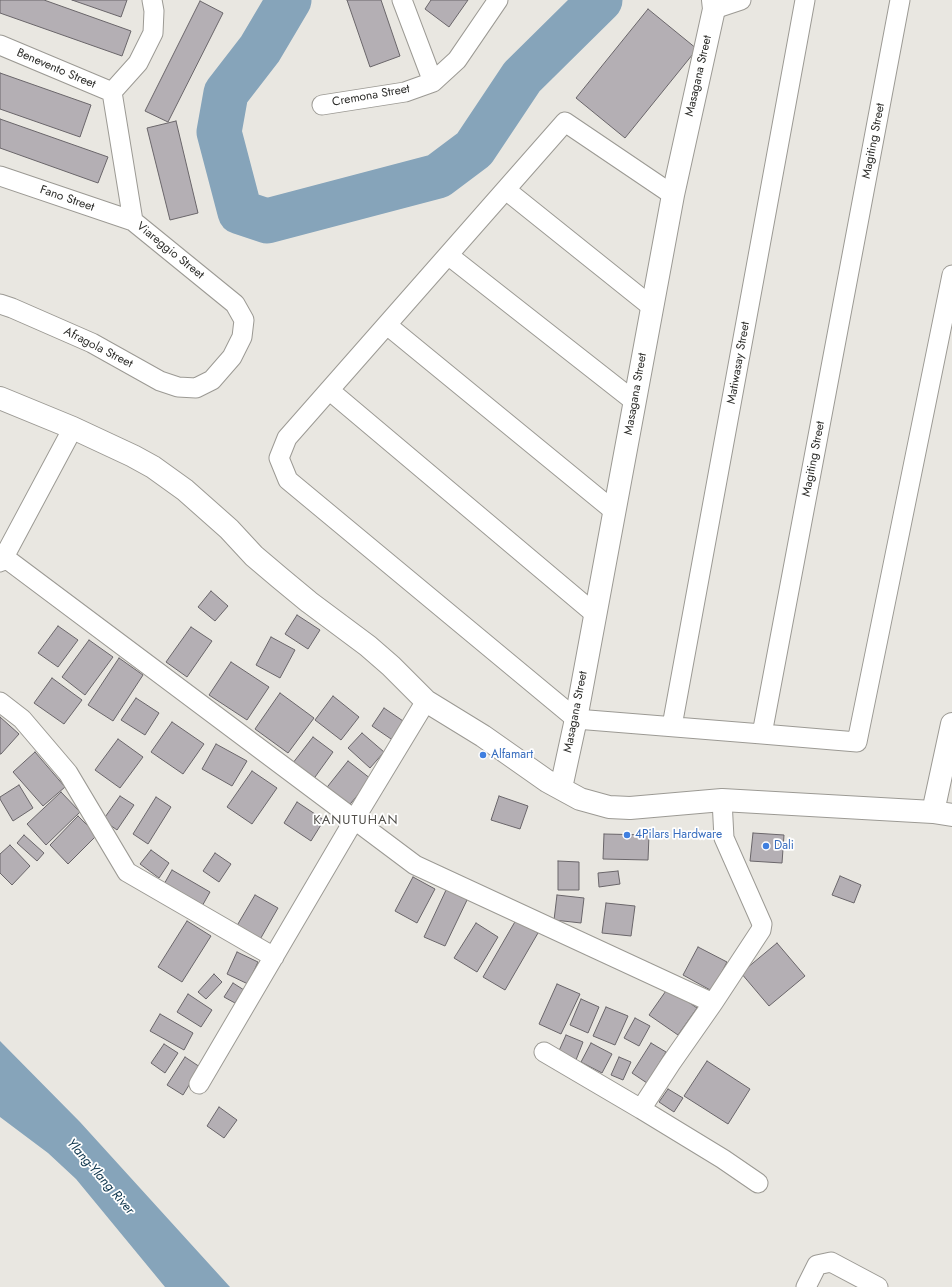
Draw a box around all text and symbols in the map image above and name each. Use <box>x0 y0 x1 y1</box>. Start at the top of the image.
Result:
street label: Masagana Street <box>683 34 715 118</box>
street label: Benevento Street <box>14 46 98 92</box>
street label: Cremona Street <box>331 82 411 110</box>
street label: Magiting Street <box>860 102 888 180</box>
street label: Fano Street <box>38 183 96 215</box>
street label: Viareggio Street <box>133 219 207 283</box>
street label: Matiwasay Street <box>725 321 753 405</box>
street label: Afragola Street <box>61 324 135 372</box>
street label: Masagana Street <box>622 352 650 436</box>
street label: Magiting Street <box>800 420 828 498</box>
street label: Masagana Street <box>561 670 591 754</box>
place label: Alfamart <box>491 748 533 762</box>
marker: Alfamart <box>478 750 488 760</box>
district label: KANUTUHAN <box>313 813 399 829</box>
place label: 4Pilars Hardware <box>635 828 722 842</box>
marker: 4Pilars Hardware <box>622 830 632 840</box>
place label: Dali <box>774 839 794 853</box>
marker: Dali <box>761 841 771 851</box>
water label: Ylang-Ylang River <box>63 1136 137 1218</box>

